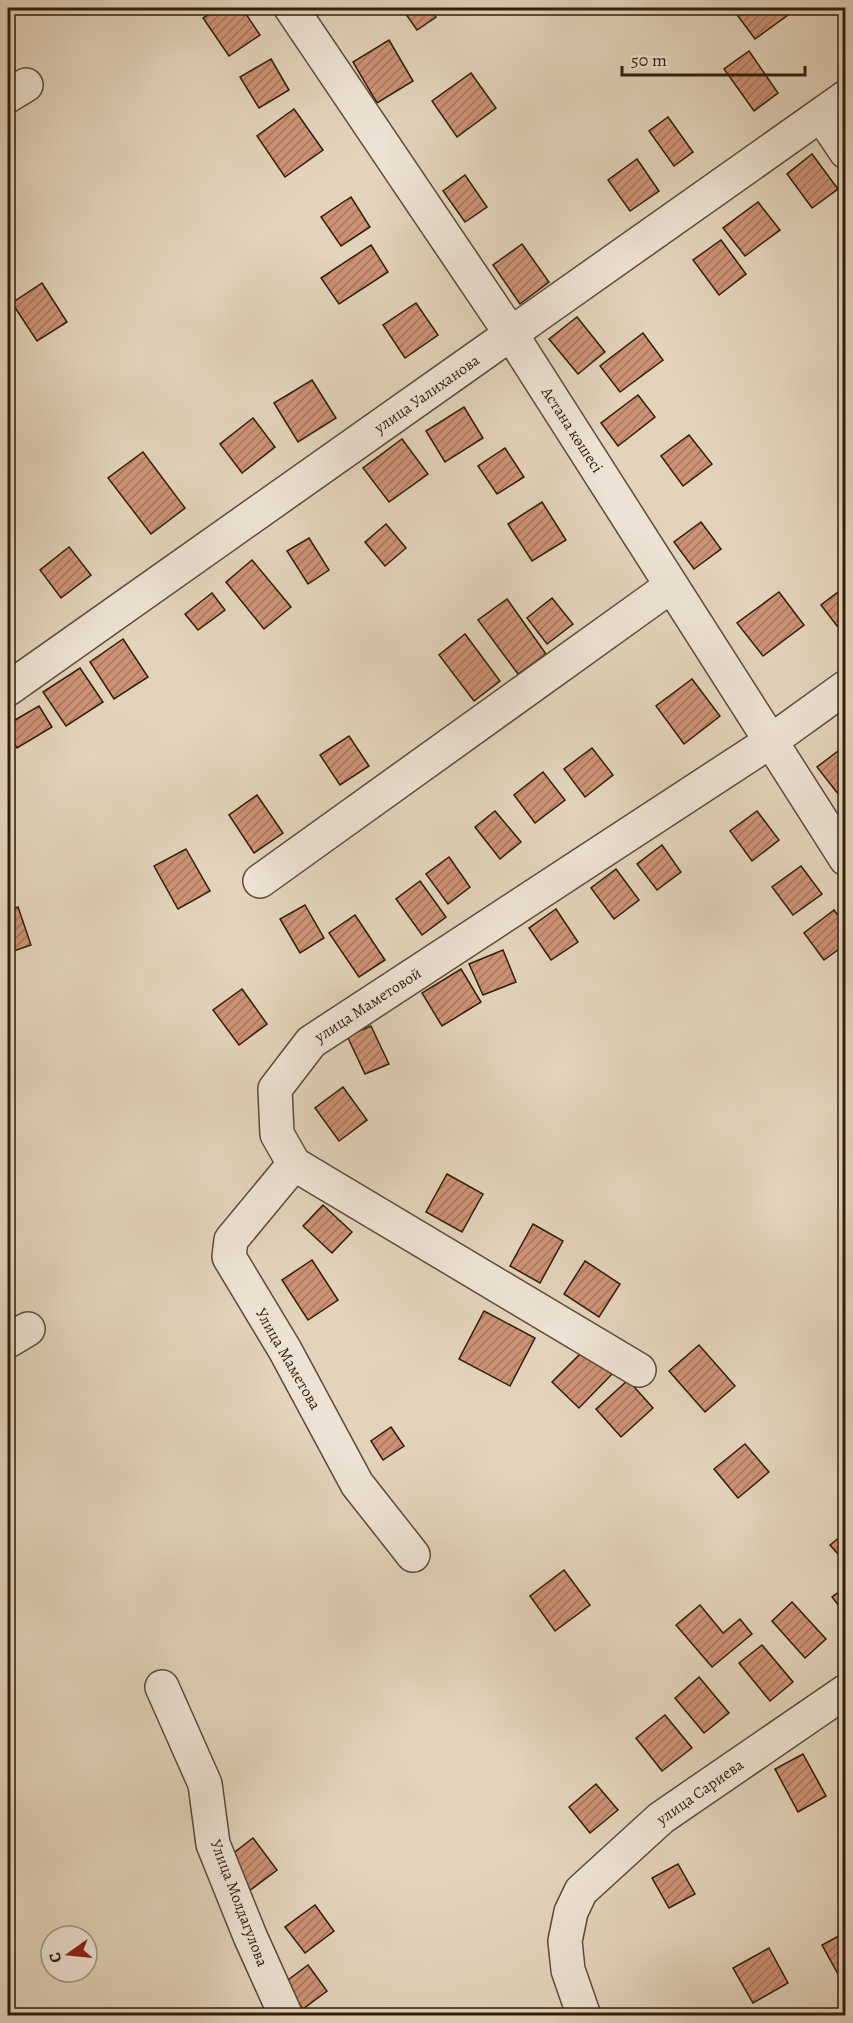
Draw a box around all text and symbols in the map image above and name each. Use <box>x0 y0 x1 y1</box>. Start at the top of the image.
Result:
scale bar <box>622 39 805 77</box>
text: 50 m <box>631 48 667 72</box>
street label: улица Уалиханова <box>369 349 485 439</box>
street label: Астана көшесі <box>535 382 608 477</box>
street label: улица Маметовой <box>310 962 426 1048</box>
street label: Улица Маметова <box>250 1304 326 1414</box>
street label: улица Сариева <box>651 1754 748 1831</box>
street label: Улица Молдагулова <box>205 1836 274 1970</box>
north arrow <box>39 1924 99 1984</box>
text: С <box>44 1950 67 1965</box>

